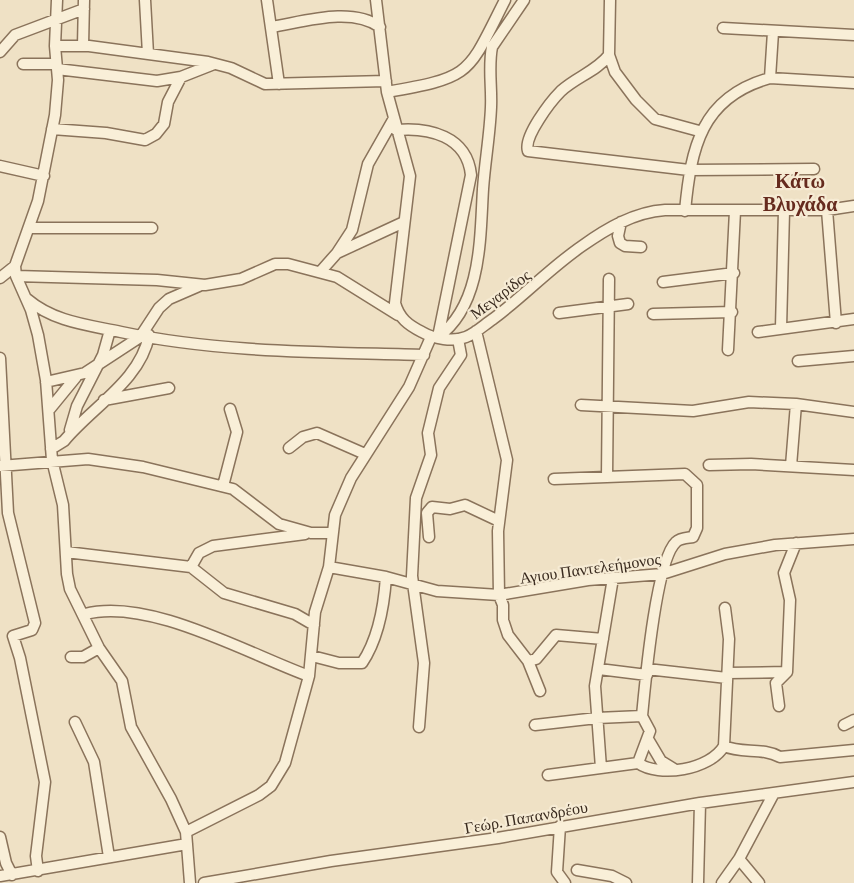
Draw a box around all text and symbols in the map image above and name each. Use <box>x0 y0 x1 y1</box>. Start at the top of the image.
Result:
district label: Κάτω Βλυχάδα <box>763 170 837 216</box>
street label: Μεγαρίδος <box>467 266 535 323</box>
street label: Αγιου Παντελεήμονος <box>519 550 662 588</box>
street label: Γεώρ. Παπανδρέου <box>463 798 589 838</box>

